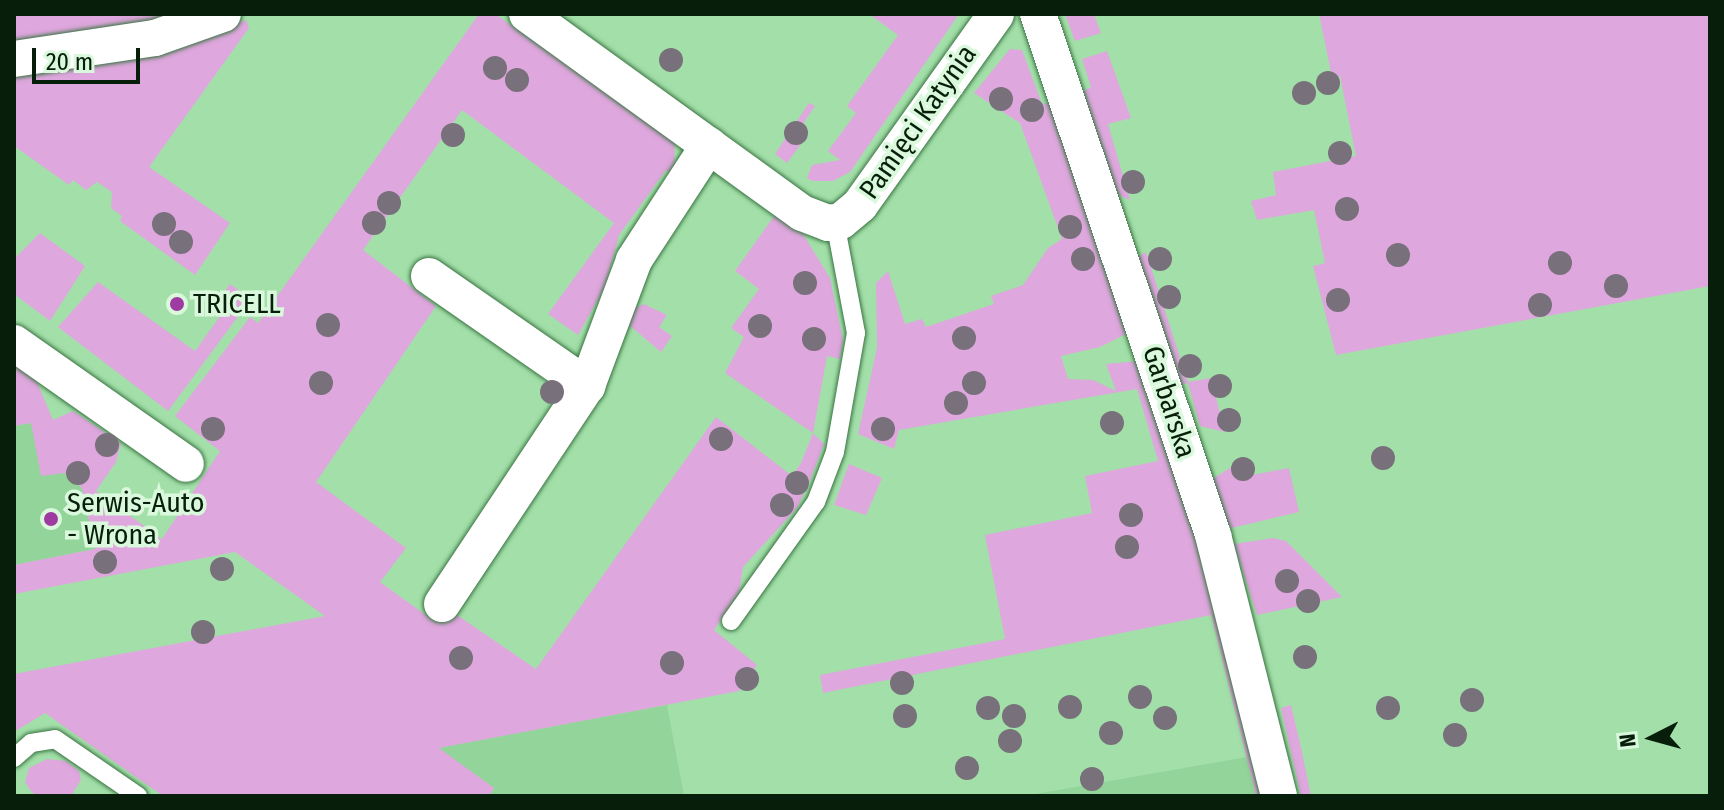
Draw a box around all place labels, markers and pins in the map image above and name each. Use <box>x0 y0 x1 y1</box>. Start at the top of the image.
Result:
place label: TRICELL <box>193 287 281 321</box>
marker: TRICELL <box>168 295 186 313</box>
place label: Serwis-Auto - Wrona <box>67 486 204 552</box>
marker: Serwis-Auto - Wrona <box>42 510 60 528</box>

